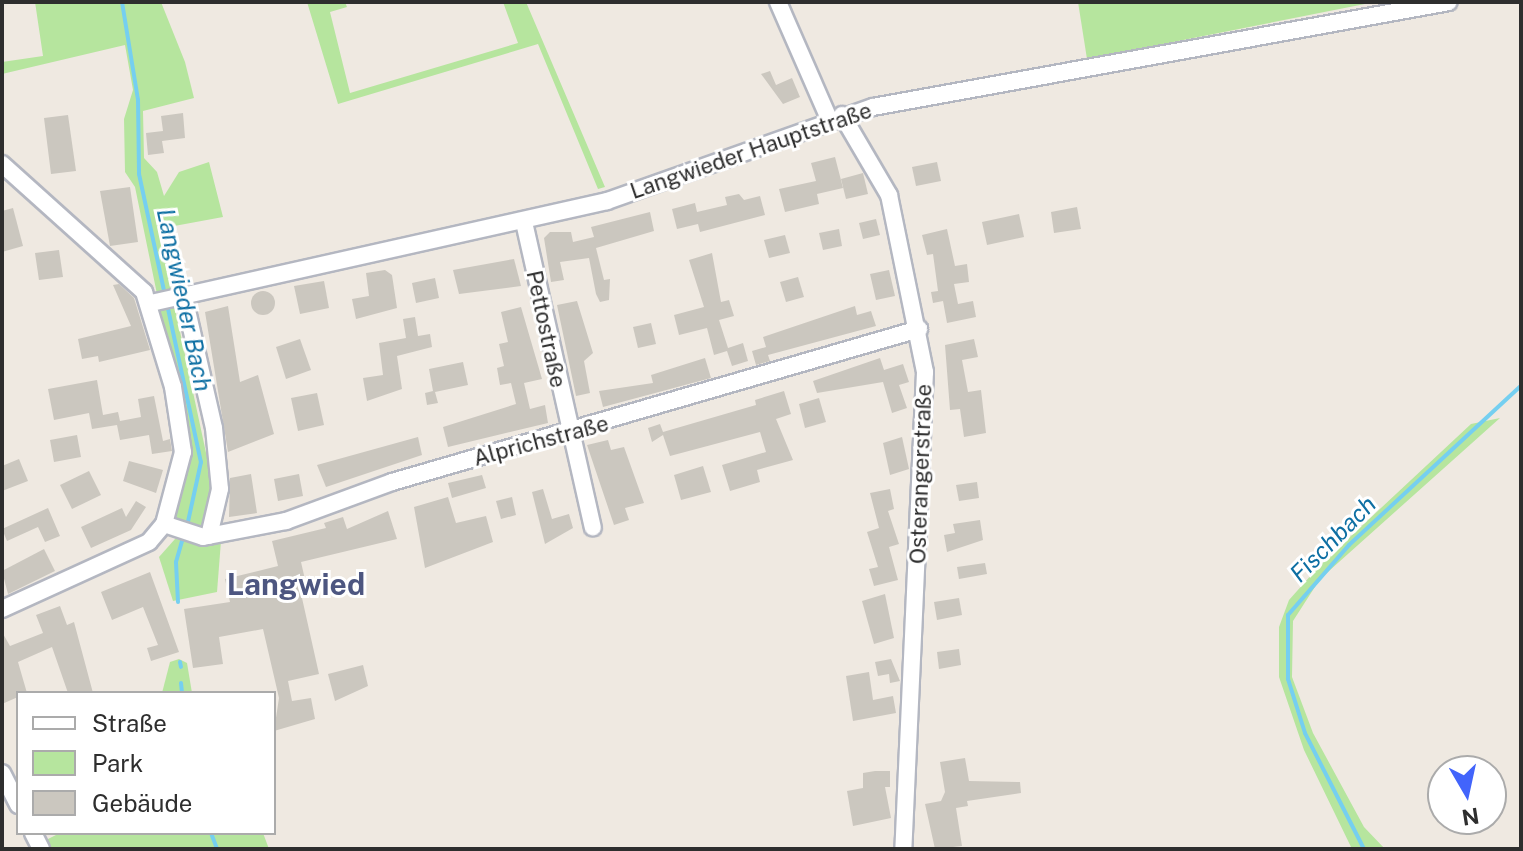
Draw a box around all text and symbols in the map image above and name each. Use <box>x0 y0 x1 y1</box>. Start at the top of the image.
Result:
street label: Langwieder Hauptstraße <box>627 97 875 205</box>
water label: Langwieder Bach <box>151 206 217 394</box>
street label: Pettostraße <box>521 268 571 390</box>
street label: Osterangerstraße <box>905 383 937 565</box>
street label: Alprichstraße <box>470 410 612 472</box>
water label: Fischbach <box>1284 490 1382 588</box>
district label: Langwied <box>227 566 365 602</box>
legend <box>16 691 276 835</box>
text: Straße <box>92 709 167 737</box>
text: Park <box>92 749 143 777</box>
north arrow <box>1427 755 1507 835</box>
text: Gebäude <box>92 789 192 817</box>
text: N <box>1460 803 1481 831</box>

